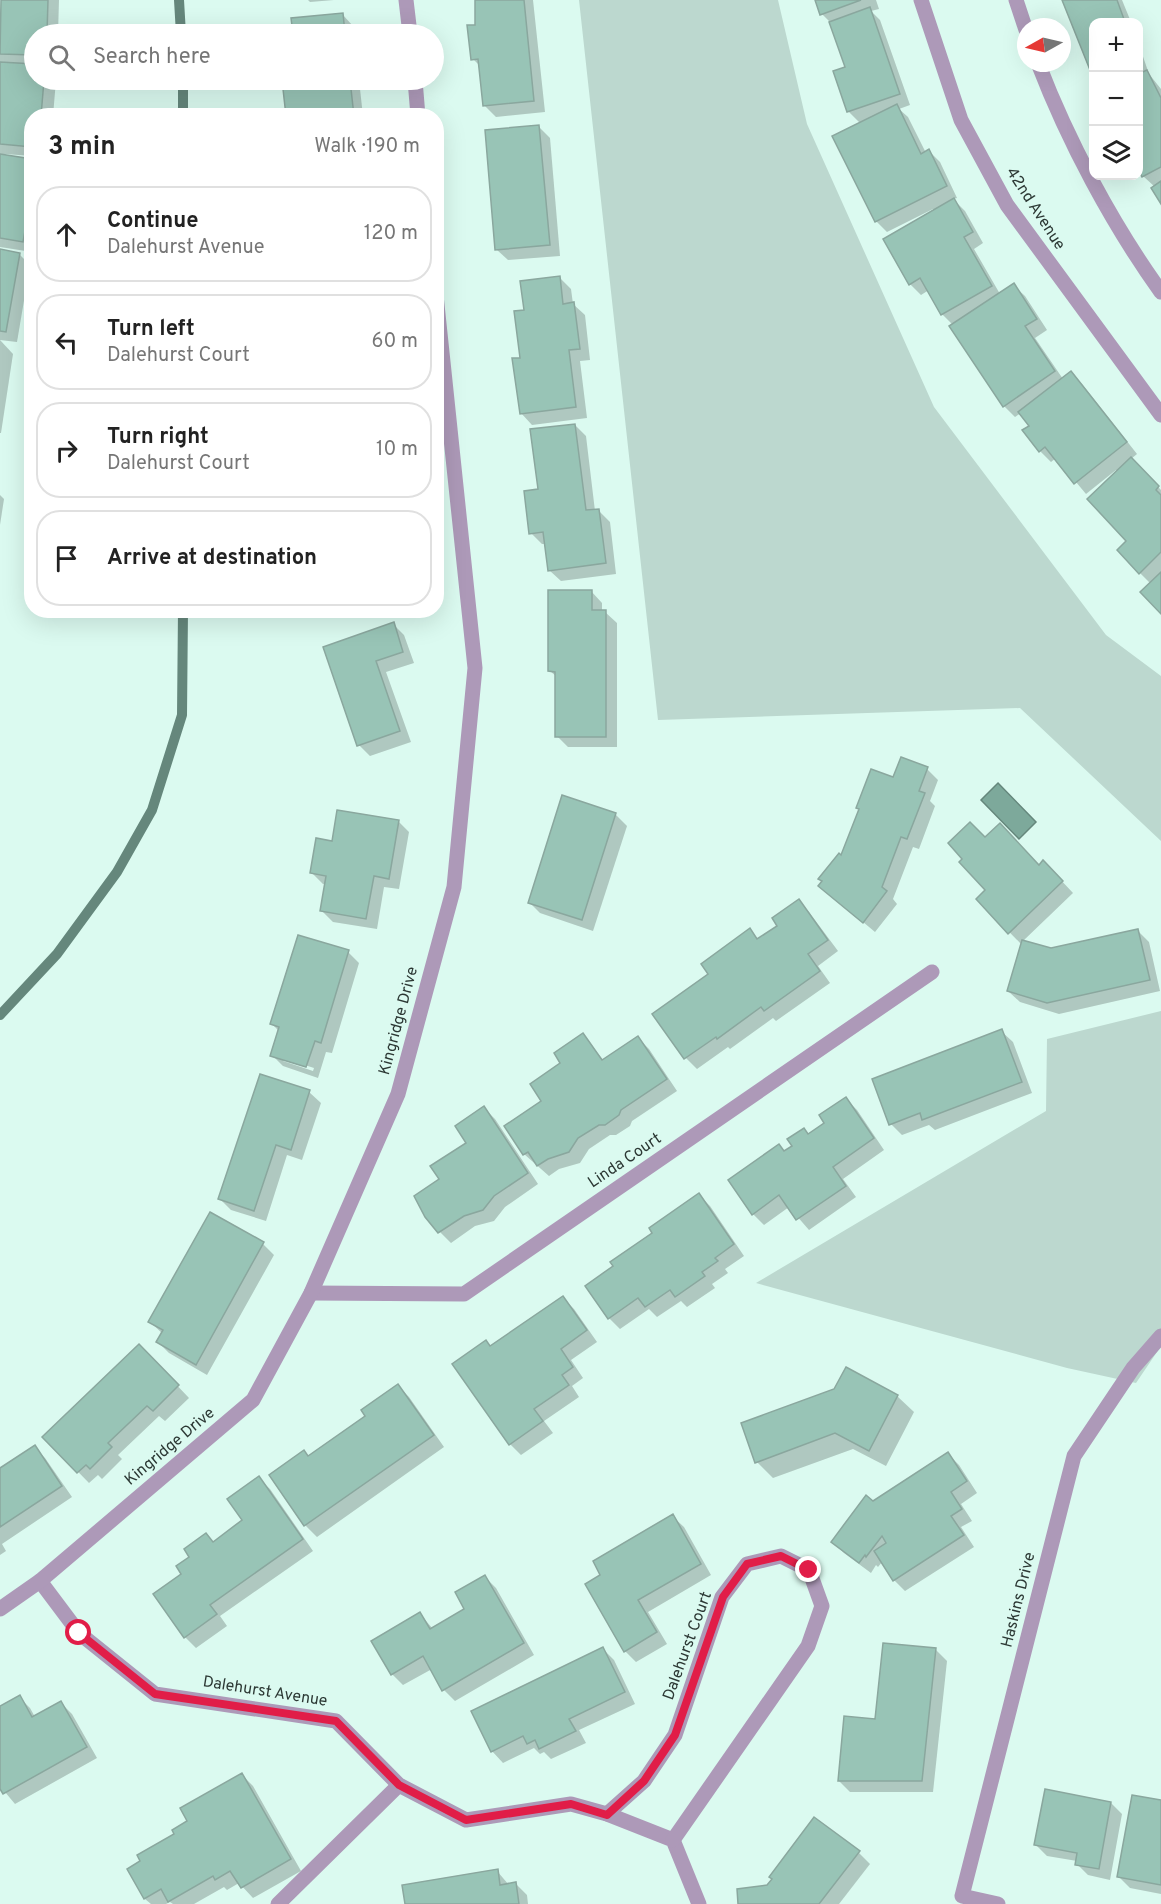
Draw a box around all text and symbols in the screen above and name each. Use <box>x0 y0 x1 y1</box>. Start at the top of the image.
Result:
north arrow <box>1017 18 1071 72</box>
map controls <box>1089 18 1143 180</box>
button: + <box>1089 18 1143 72</box>
search box <box>24 24 444 90</box>
icon: search <box>45 41 78 74</box>
text: Search here <box>93 44 211 71</box>
button: − <box>1089 72 1143 126</box>
button: layers <box>1089 126 1143 180</box>
text: 3 min <box>48 131 116 164</box>
text: Walk · 190 m <box>314 134 420 160</box>
street label: 42nd Avenue <box>1001 164 1069 254</box>
text: Continue <box>107 208 198 235</box>
icon: ahead <box>50 218 83 251</box>
text: 120 m <box>364 221 418 247</box>
text: Dalehurst Avenue <box>107 235 265 261</box>
text: Turn left <box>107 316 195 343</box>
icon: left <box>50 326 83 359</box>
text: 60 m <box>372 329 418 355</box>
text: Dalehurst Court <box>107 343 250 369</box>
text: Turn right <box>107 424 209 451</box>
icon: right <box>50 434 83 467</box>
text: 10 m <box>376 437 418 463</box>
text: Dalehurst Court <box>107 451 250 477</box>
icon: arrive <box>50 542 83 575</box>
text: Arrive at destination <box>107 545 317 572</box>
street label: Kingridge Drive <box>375 965 423 1077</box>
street label: Linda Court <box>584 1129 666 1193</box>
street label: Kingridge Drive <box>121 1404 219 1490</box>
street label: Haskins Drive <box>998 1550 1040 1650</box>
route end <box>795 1556 821 1582</box>
street label: Dalehurst Court <box>659 1589 717 1703</box>
route start <box>65 1619 91 1645</box>
street label: Dalehurst Avenue <box>201 1672 329 1712</box>

